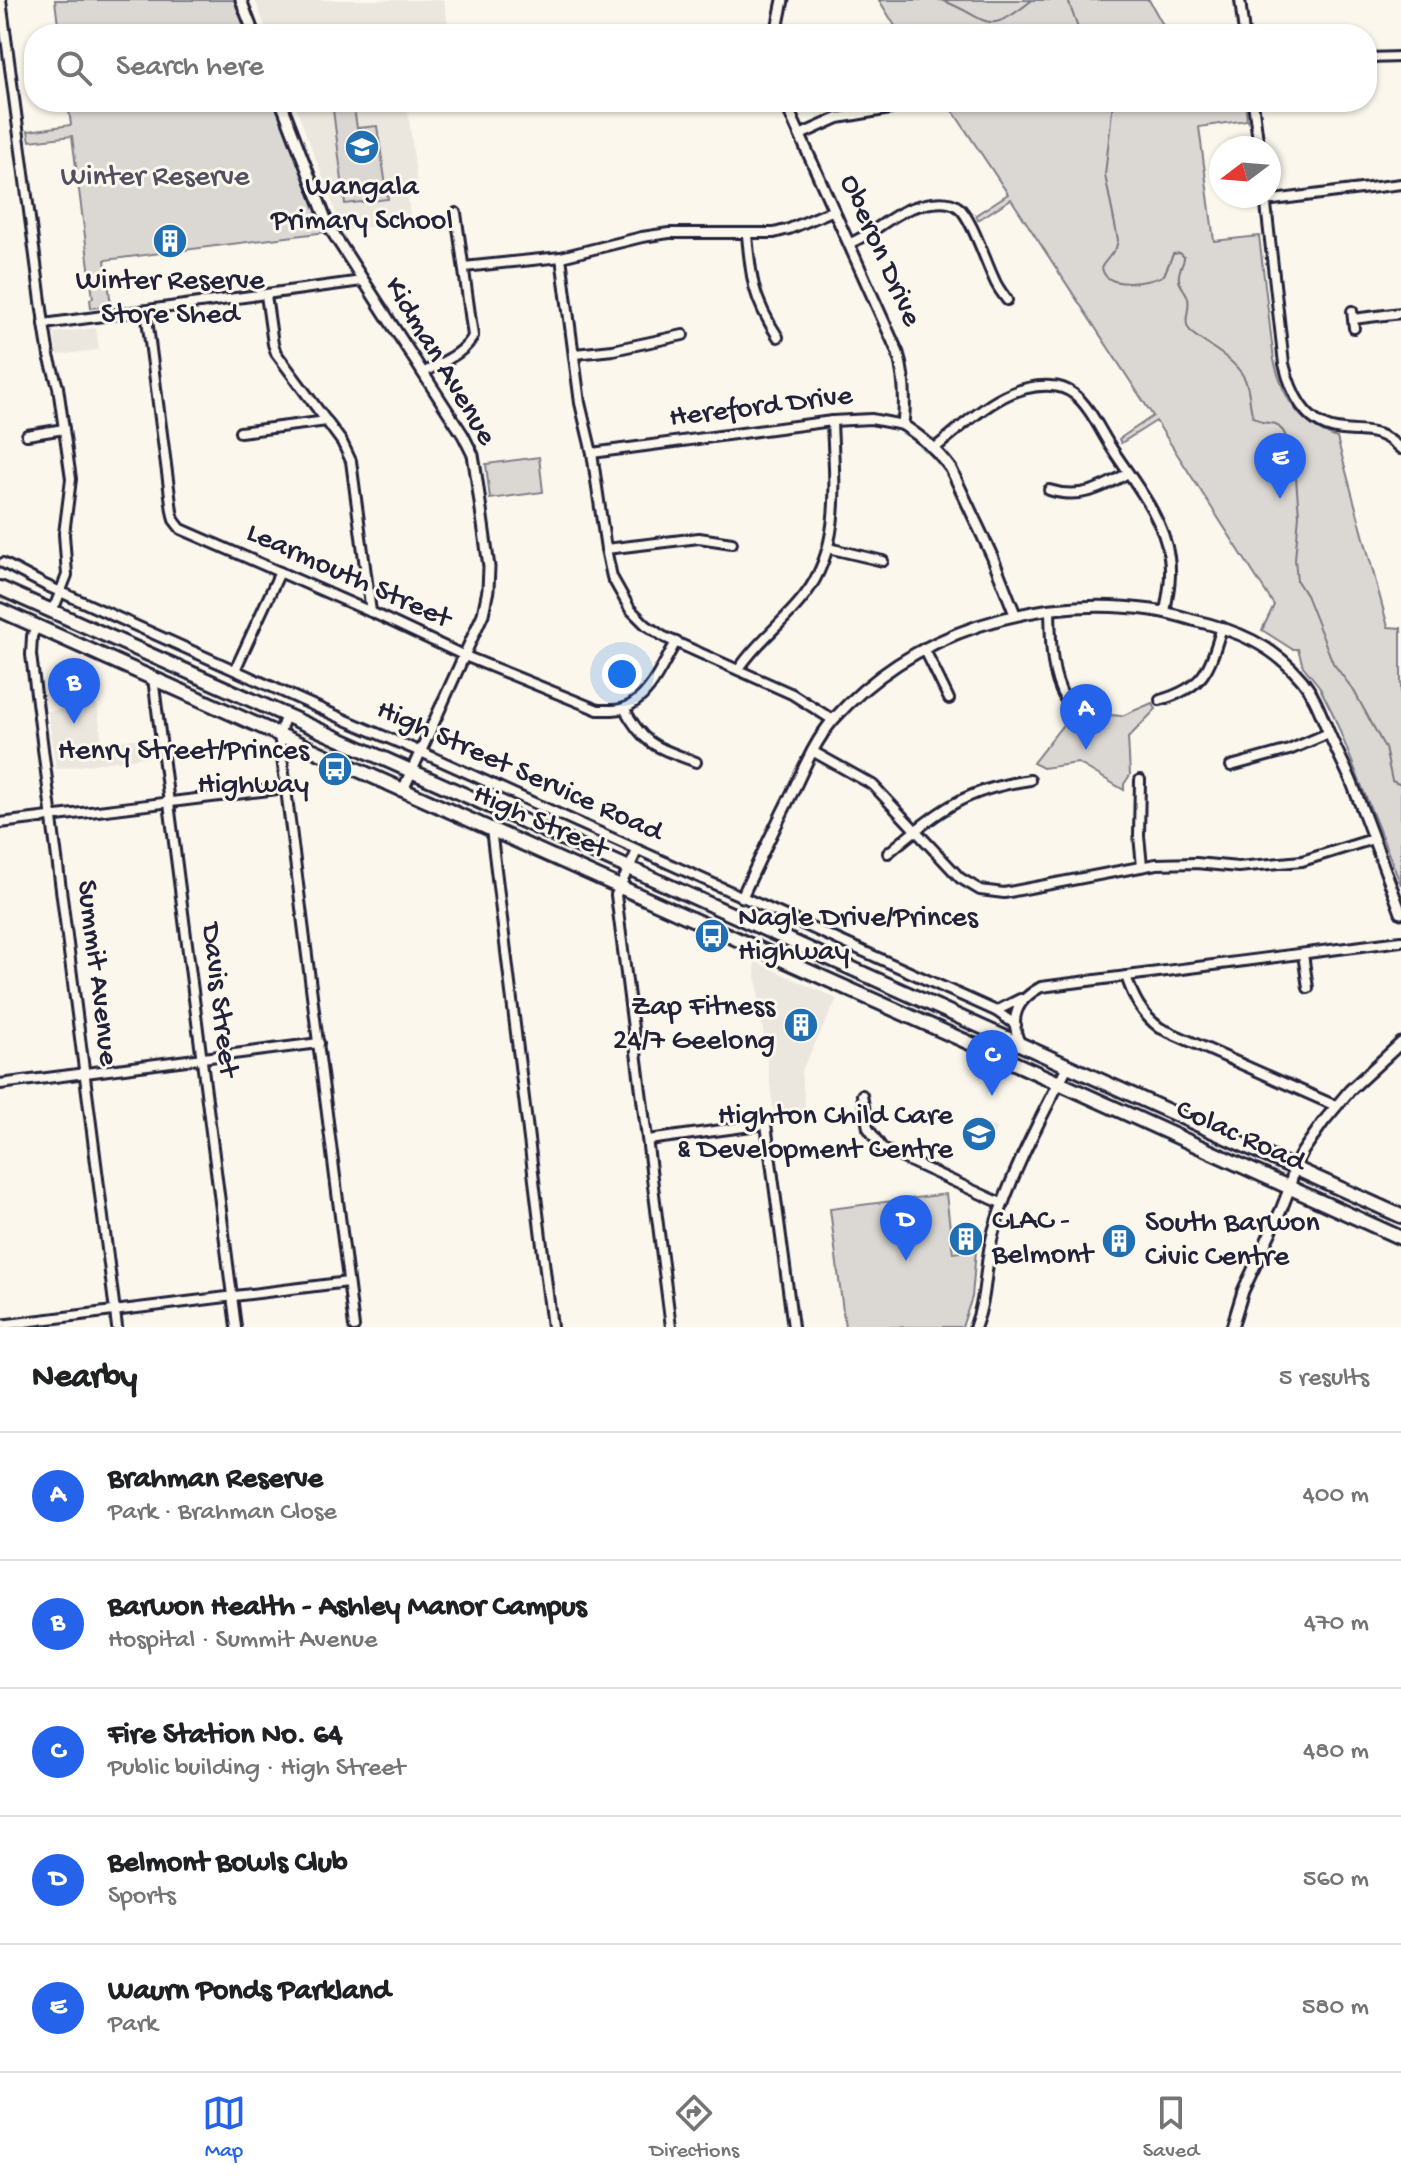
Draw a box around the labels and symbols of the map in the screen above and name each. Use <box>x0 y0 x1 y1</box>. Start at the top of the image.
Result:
school or university icon: Wangala Primary School <box>343 128 381 166</box>
north arrow <box>1209 136 1281 208</box>
park label: Winter Reserve <box>61 161 250 196</box>
street label: Oberon Drive <box>830 170 928 333</box>
place label: Wangala Primary School <box>270 171 453 240</box>
building icon: Winter Reserve Store Shed <box>151 222 189 260</box>
place label: Winter Reserve Store Shed <box>76 265 265 334</box>
street label: Kidman Avenue <box>375 271 503 453</box>
street label: Hereford Drive <box>667 379 855 437</box>
pin: E <box>1254 433 1306 499</box>
street label: Learmouth Street <box>240 516 458 639</box>
your location <box>602 654 642 694</box>
pin: B <box>48 658 100 724</box>
pin: A <box>1060 684 1112 750</box>
street label: High Street Service Road <box>371 693 667 851</box>
place label: Henry Street/Princes Highway <box>58 735 310 804</box>
bus stop icon: Henry Street/Princes Highway <box>316 750 354 788</box>
street label: High Street <box>467 777 613 869</box>
street label: Summit Avenue <box>67 878 125 1068</box>
place label: Nagle Drive/Princes Highway <box>738 902 979 971</box>
bus stop icon: Nagle Drive/Princes Highway <box>693 917 731 955</box>
street label: Davis Street <box>191 919 245 1081</box>
place label: Zap Fitness 24/7 Geelong <box>613 991 776 1060</box>
building icon: Zap Fitness 24/7 Geelong <box>782 1006 820 1044</box>
pin: C <box>966 1030 1018 1096</box>
street label: Colac Road <box>1170 1093 1312 1182</box>
place label: Highton Child Care & Development Centre <box>677 1100 954 1169</box>
school or university icon: Highton Child Care & Development Centre <box>960 1115 998 1153</box>
pin: D <box>880 1195 932 1261</box>
place label: CLAC - Belmont <box>991 1205 1096 1274</box>
place label: South Barwon Civic Centre <box>1145 1207 1320 1276</box>
building icon: CLAC - Belmont <box>947 1220 985 1258</box>
building icon: South Barwon Civic Centre <box>1100 1222 1138 1260</box>

